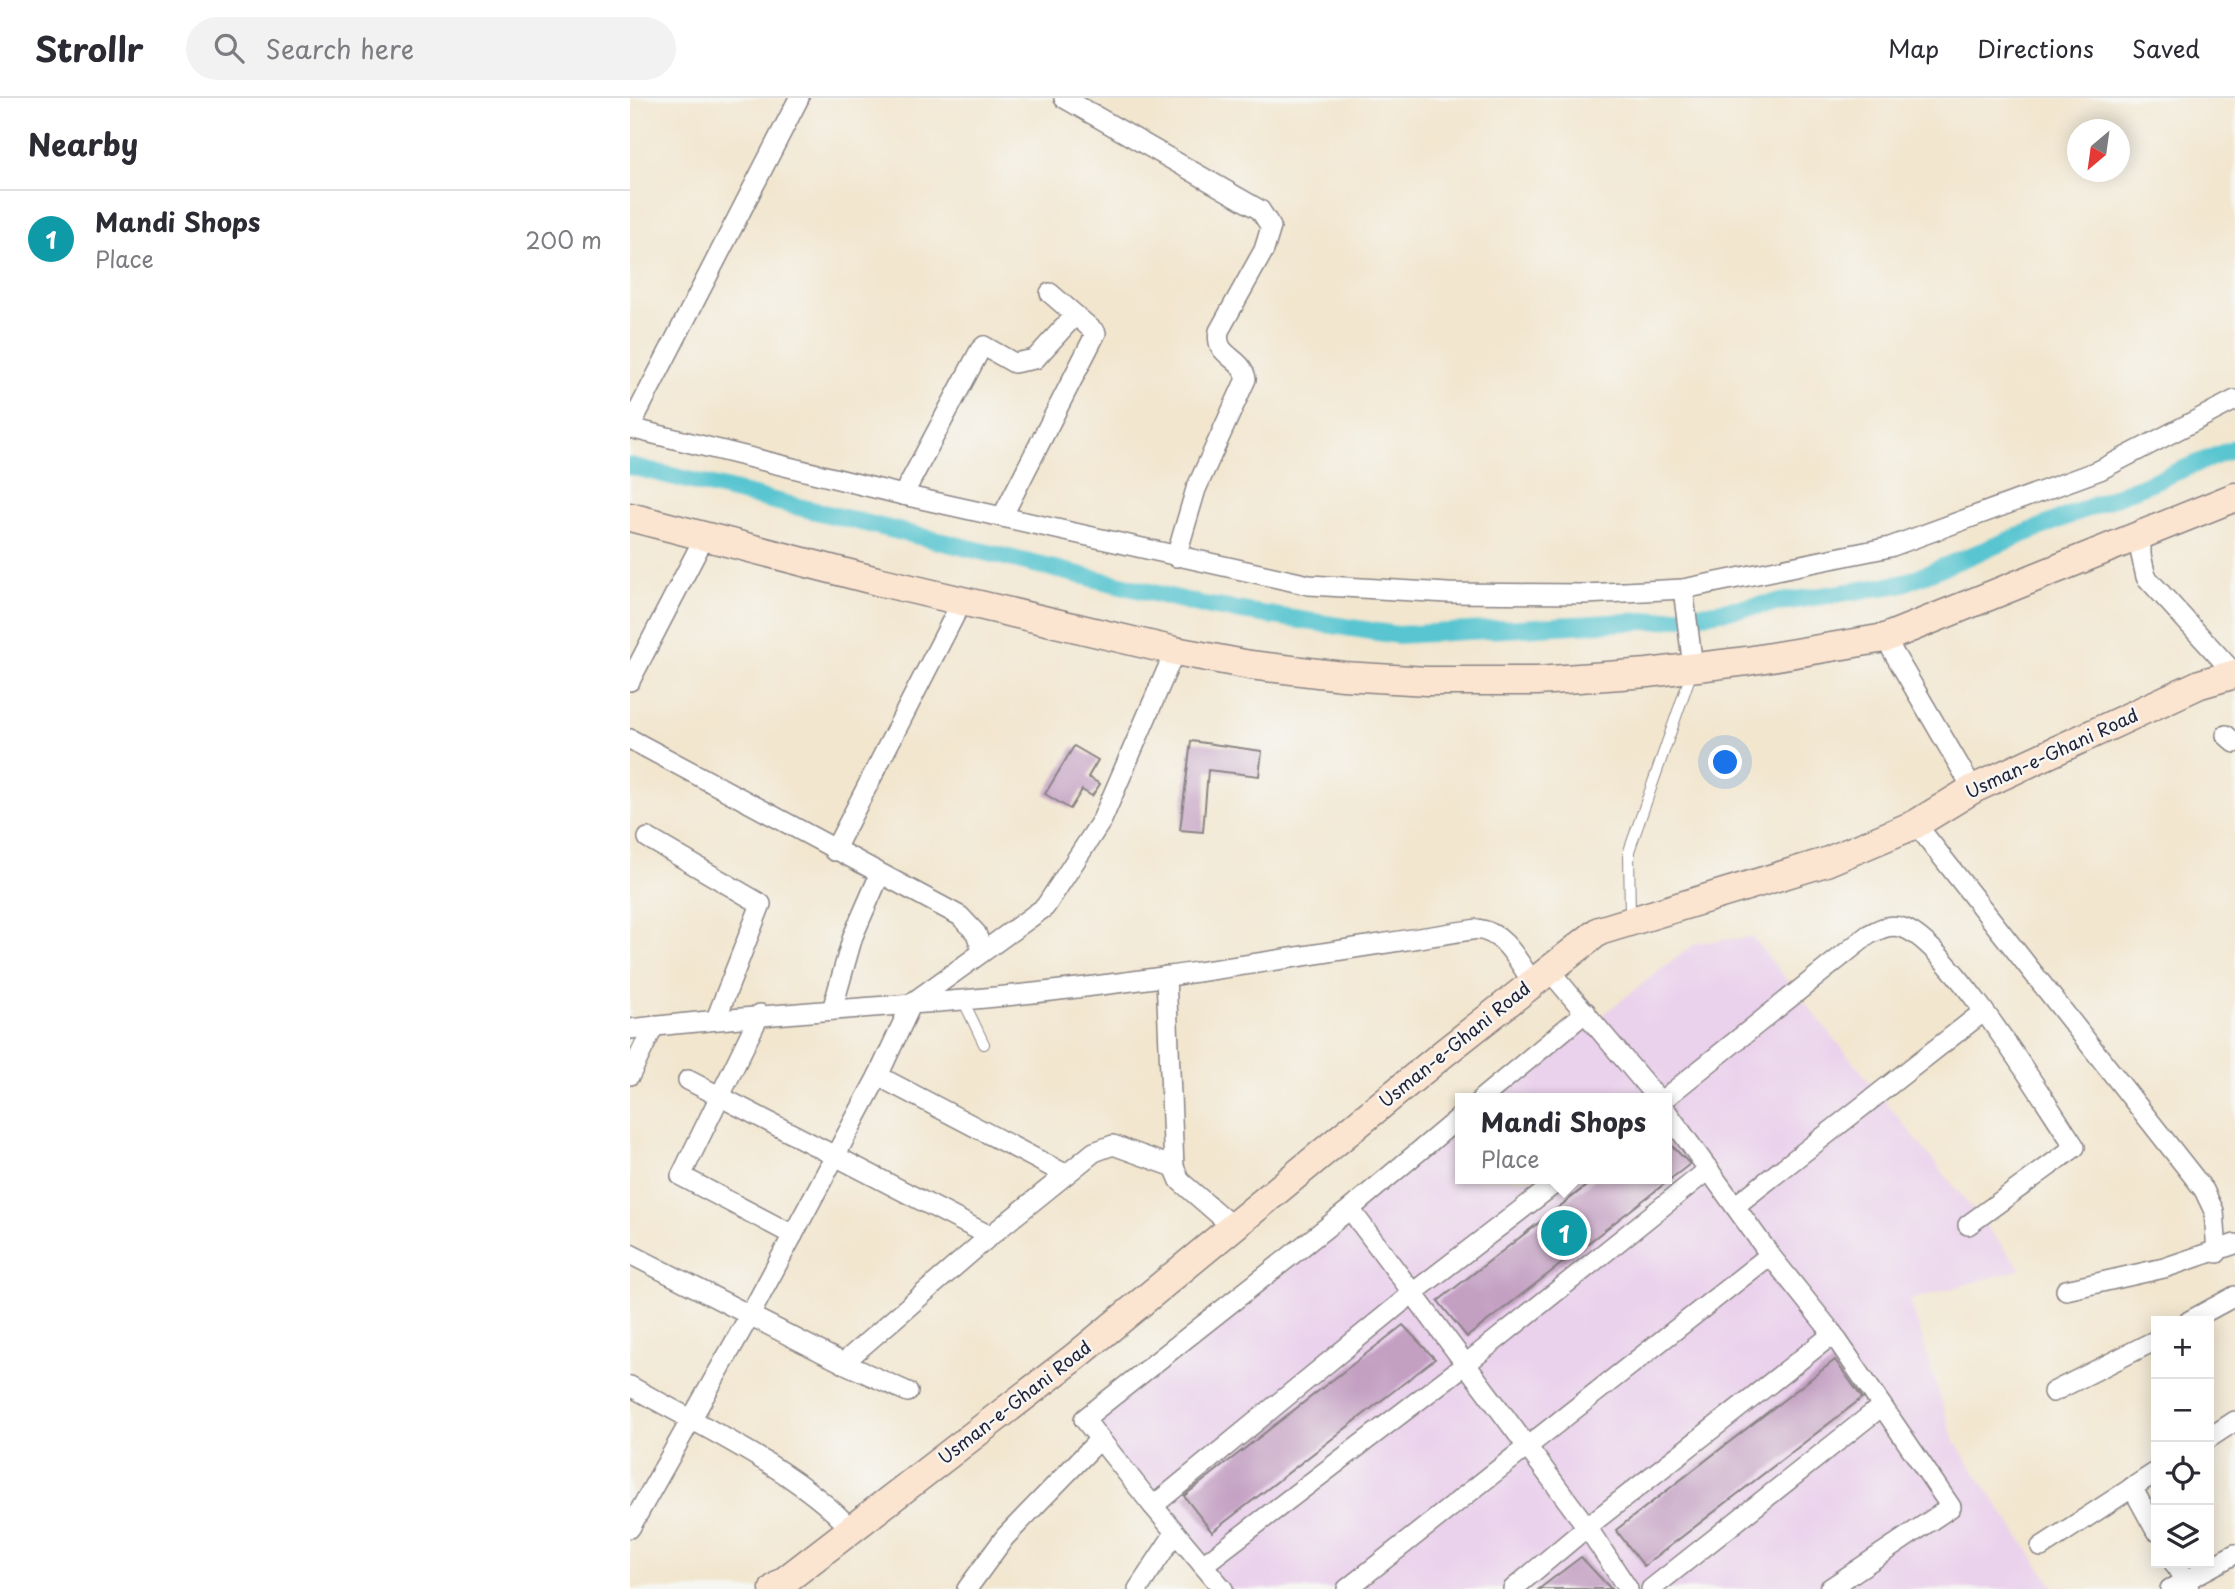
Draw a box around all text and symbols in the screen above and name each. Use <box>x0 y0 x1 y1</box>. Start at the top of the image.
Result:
search box <box>186 17 676 80</box>
text: Strollr <box>35 23 144 73</box>
icon: search <box>210 29 248 67</box>
text: Search here <box>266 29 414 68</box>
text: Map <box>1888 30 1939 66</box>
text: Directions <box>1977 30 2094 66</box>
text: Saved <box>2132 30 2200 66</box>
north arrow <box>2067 119 2130 182</box>
text: Nearby <box>28 121 138 166</box>
text: Mandi Shops <box>95 202 260 241</box>
text: 1 <box>46 222 57 257</box>
text: 200 m <box>525 222 602 257</box>
text: Place <box>95 241 154 276</box>
street label: Usman-e-Ghani Road <box>1961 701 2142 805</box>
your location <box>1708 745 1742 779</box>
street label: Usman-e-Ghani Road <box>1373 974 1536 1113</box>
popup <box>1455 1093 1672 1184</box>
text: Mandi Shops <box>1481 1102 1646 1141</box>
text: Place <box>1481 1141 1540 1176</box>
pin: 1 <box>1541 1207 1587 1259</box>
map controls <box>2151 1316 2214 1568</box>
button: + <box>2151 1316 2214 1379</box>
street label: Usman-e-Ghani Road <box>932 1333 1096 1470</box>
button: − <box>2151 1379 2214 1442</box>
button: locate <box>2151 1442 2214 1505</box>
button: layers <box>2151 1505 2214 1568</box>

